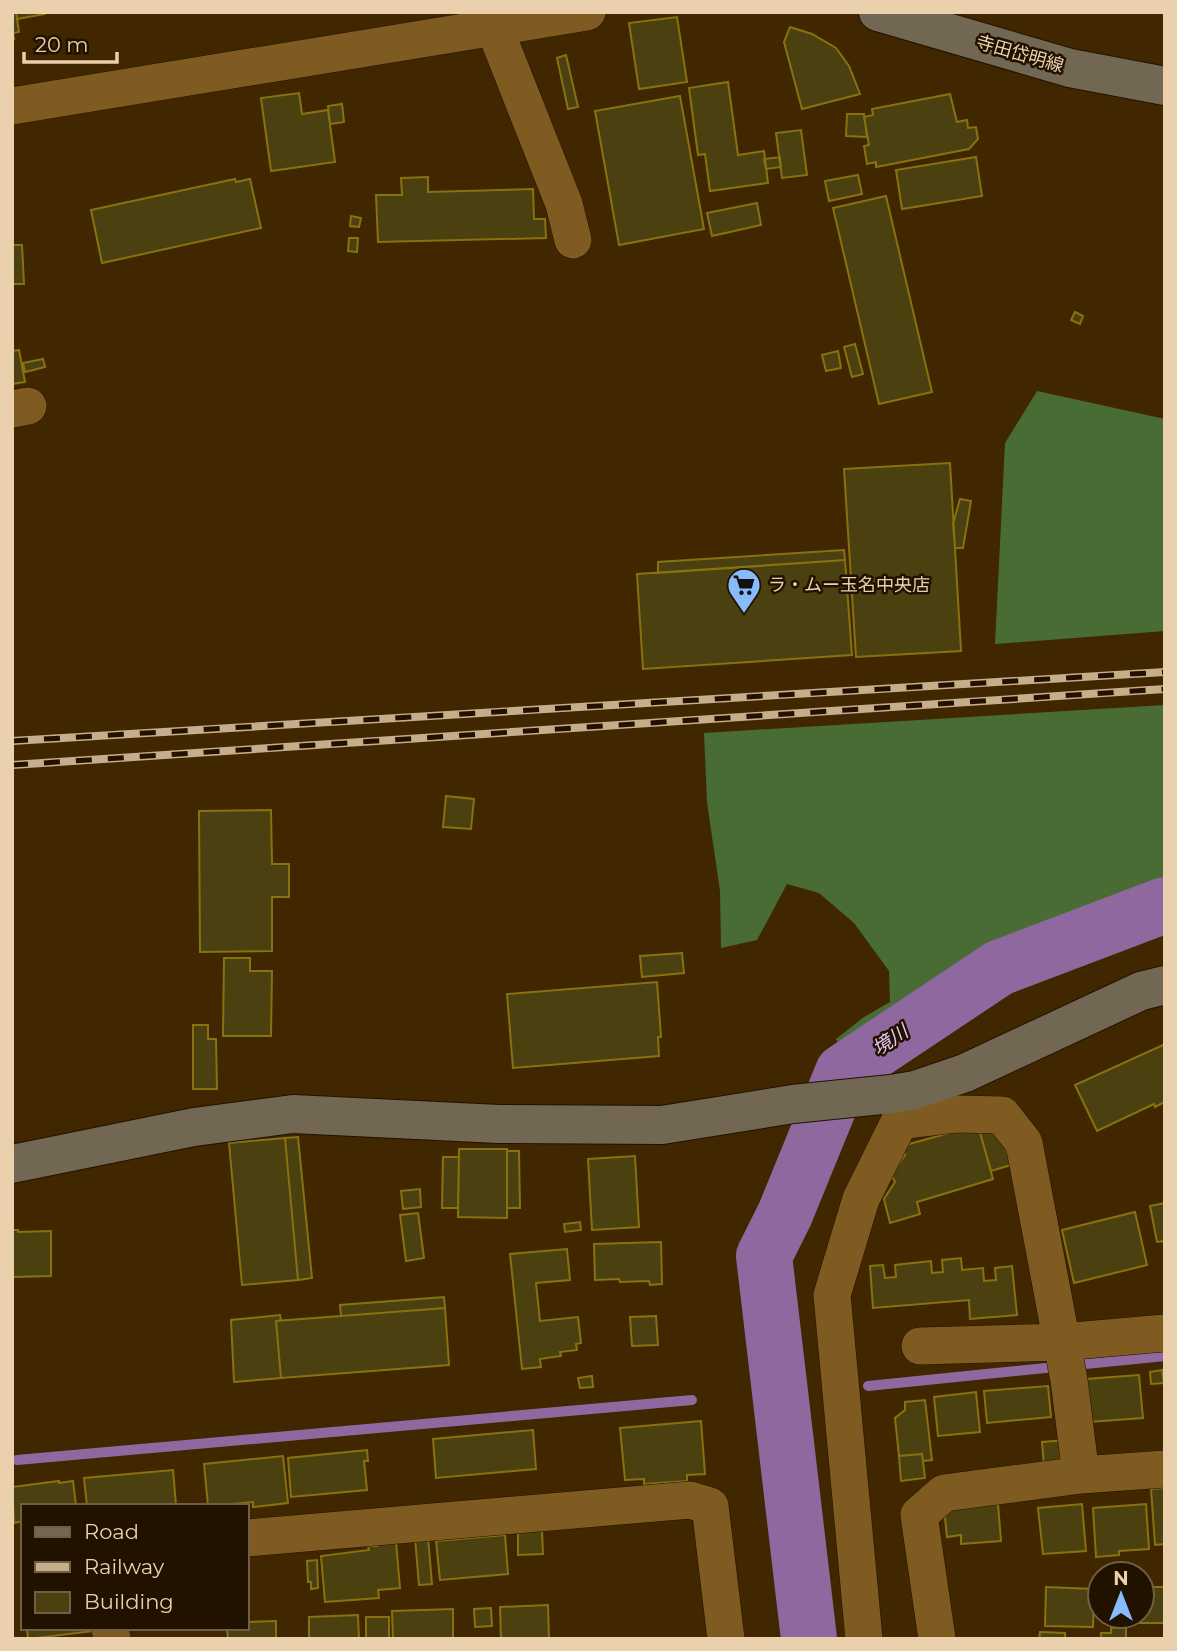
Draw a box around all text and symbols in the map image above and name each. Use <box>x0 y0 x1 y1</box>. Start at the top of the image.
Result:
scale bar <box>24 21 117 65</box>
street label: 寺田岱明線 <box>974 31 1066 77</box>
text: 20 m <box>35 32 89 57</box>
supermarket icon: ラ・ムー玉名中央店 <box>725 566 763 615</box>
place label: ラ・ムー玉名中央店 <box>768 574 930 596</box>
water label: 境川 <box>868 1019 914 1060</box>
legend <box>21 1504 248 1630</box>
text: Road <box>84 1519 139 1544</box>
text: Railway <box>84 1554 165 1579</box>
north arrow <box>1086 1560 1156 1630</box>
text: N <box>1113 1567 1129 1590</box>
text: Building <box>84 1589 174 1614</box>

